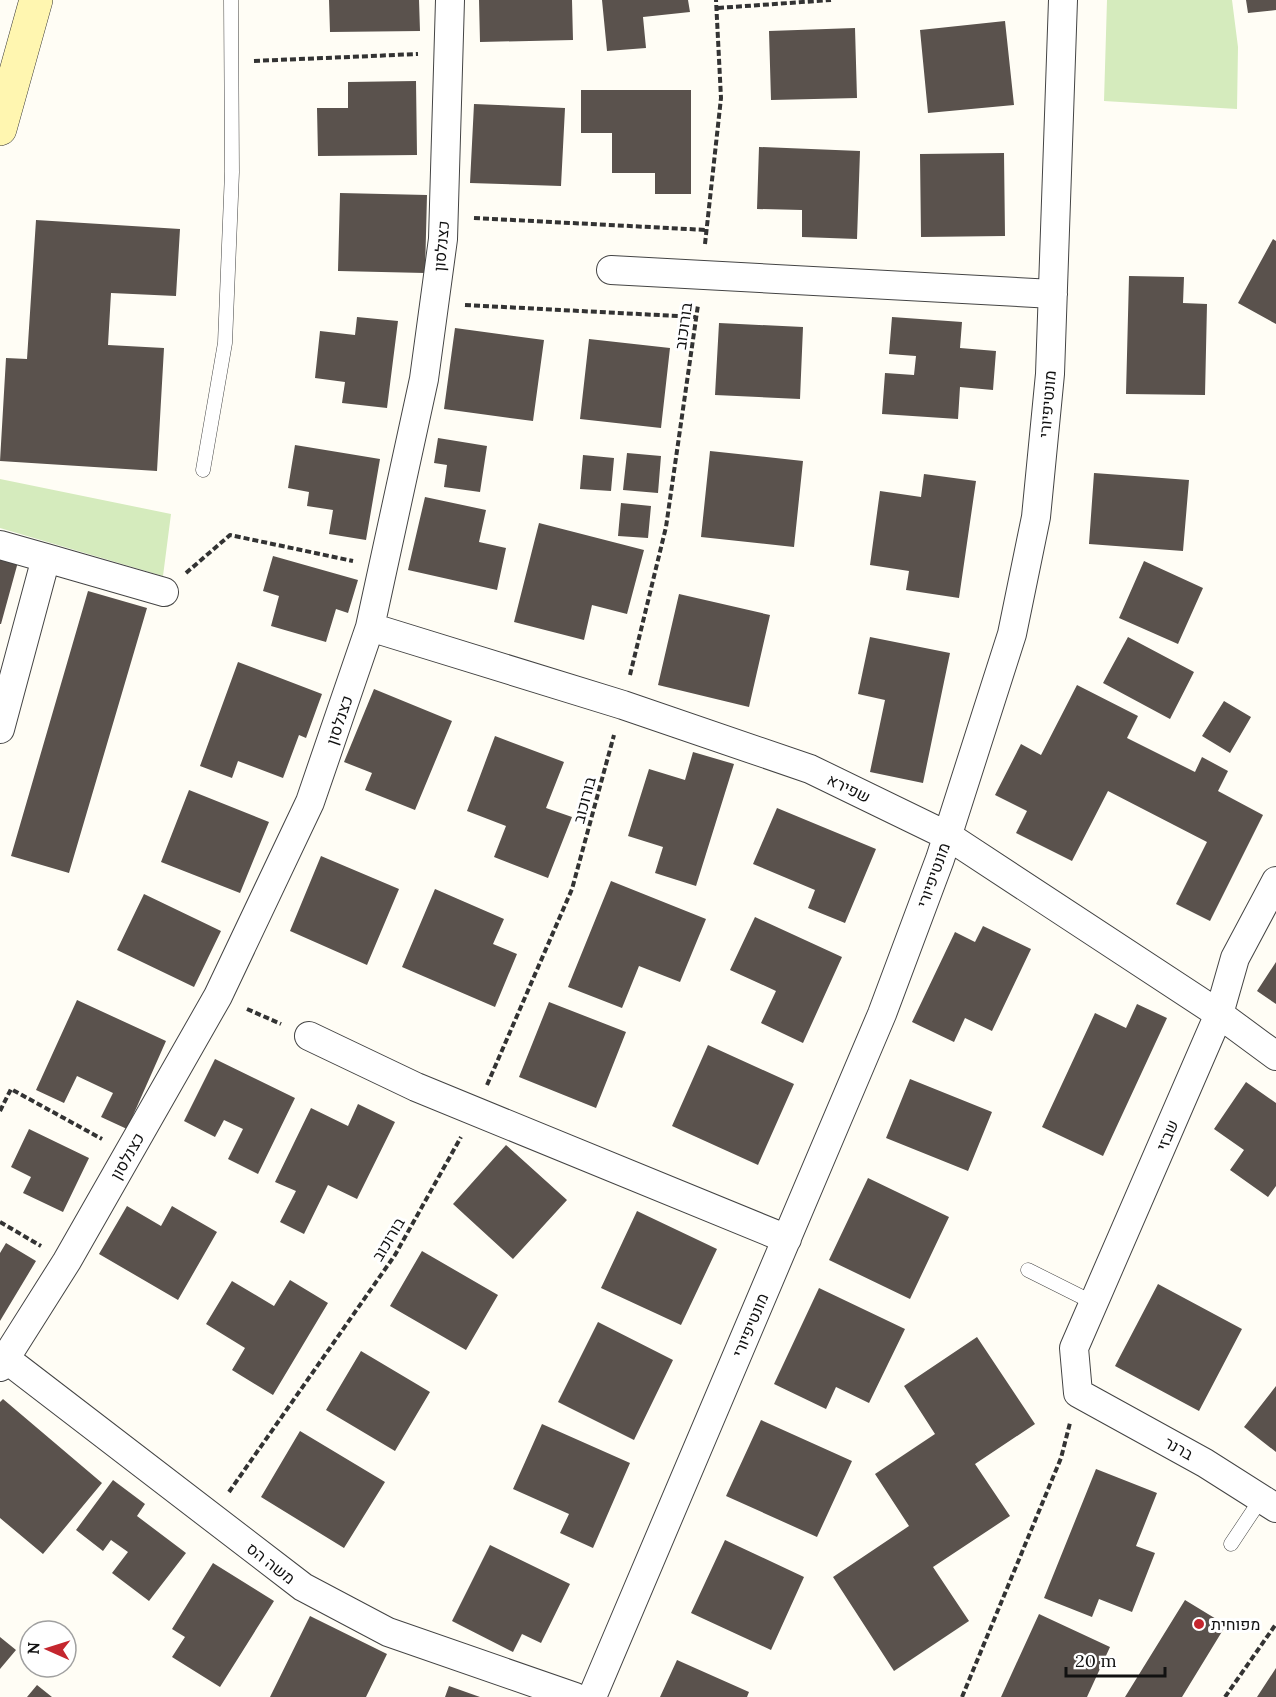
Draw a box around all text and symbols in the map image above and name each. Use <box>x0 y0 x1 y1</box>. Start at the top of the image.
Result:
street label: כצנלסון <box>429 220 453 272</box>
street label: בורוכוב <box>670 301 696 351</box>
street label: מונטיפיורי <box>1034 369 1060 439</box>
street label: כצנלסון <box>321 693 357 747</box>
street label: שפירא <box>824 769 874 807</box>
street label: בורוכוב <box>568 774 600 826</box>
street label: מונטיפיורי <box>912 840 954 910</box>
street label: שבזי <box>1152 1117 1182 1153</box>
street label: כצנלסון <box>106 1129 148 1183</box>
street label: בורוכוב <box>367 1213 409 1264</box>
street label: מונטיפיורי <box>728 1290 772 1360</box>
street label: ברנר <box>1161 1432 1197 1464</box>
street label: משה הס <box>243 1538 299 1588</box>
place label: מפוחית <box>1211 1614 1260 1634</box>
marker: מפוחית <box>1192 1617 1206 1631</box>
north arrow <box>18 1619 78 1679</box>
scale bar <box>1066 1640 1165 1678</box>
text: N <box>23 1642 43 1655</box>
text: 20 m <box>1075 1649 1117 1672</box>

